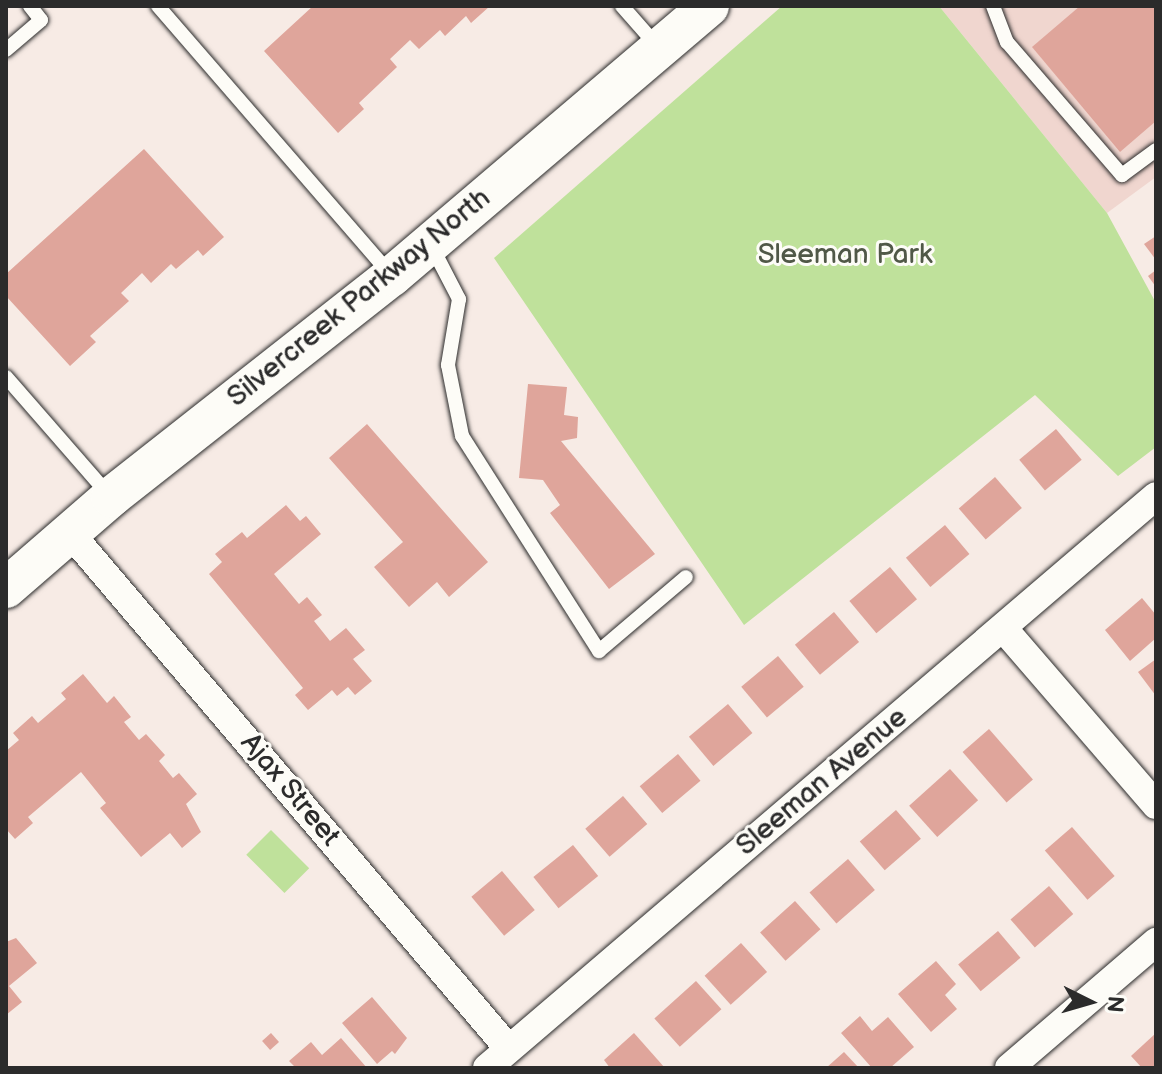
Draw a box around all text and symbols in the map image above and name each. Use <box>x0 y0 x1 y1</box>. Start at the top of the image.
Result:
street label: Silvercreek Parkway North <box>220 181 498 415</box>
park label: Sleeman Park <box>758 238 932 272</box>
street label: Sleeman Avenue <box>730 701 914 863</box>
street label: Ajax Street <box>233 727 347 853</box>
north arrow <box>1050 962 1130 1042</box>
text: N <box>1100 995 1129 1014</box>

